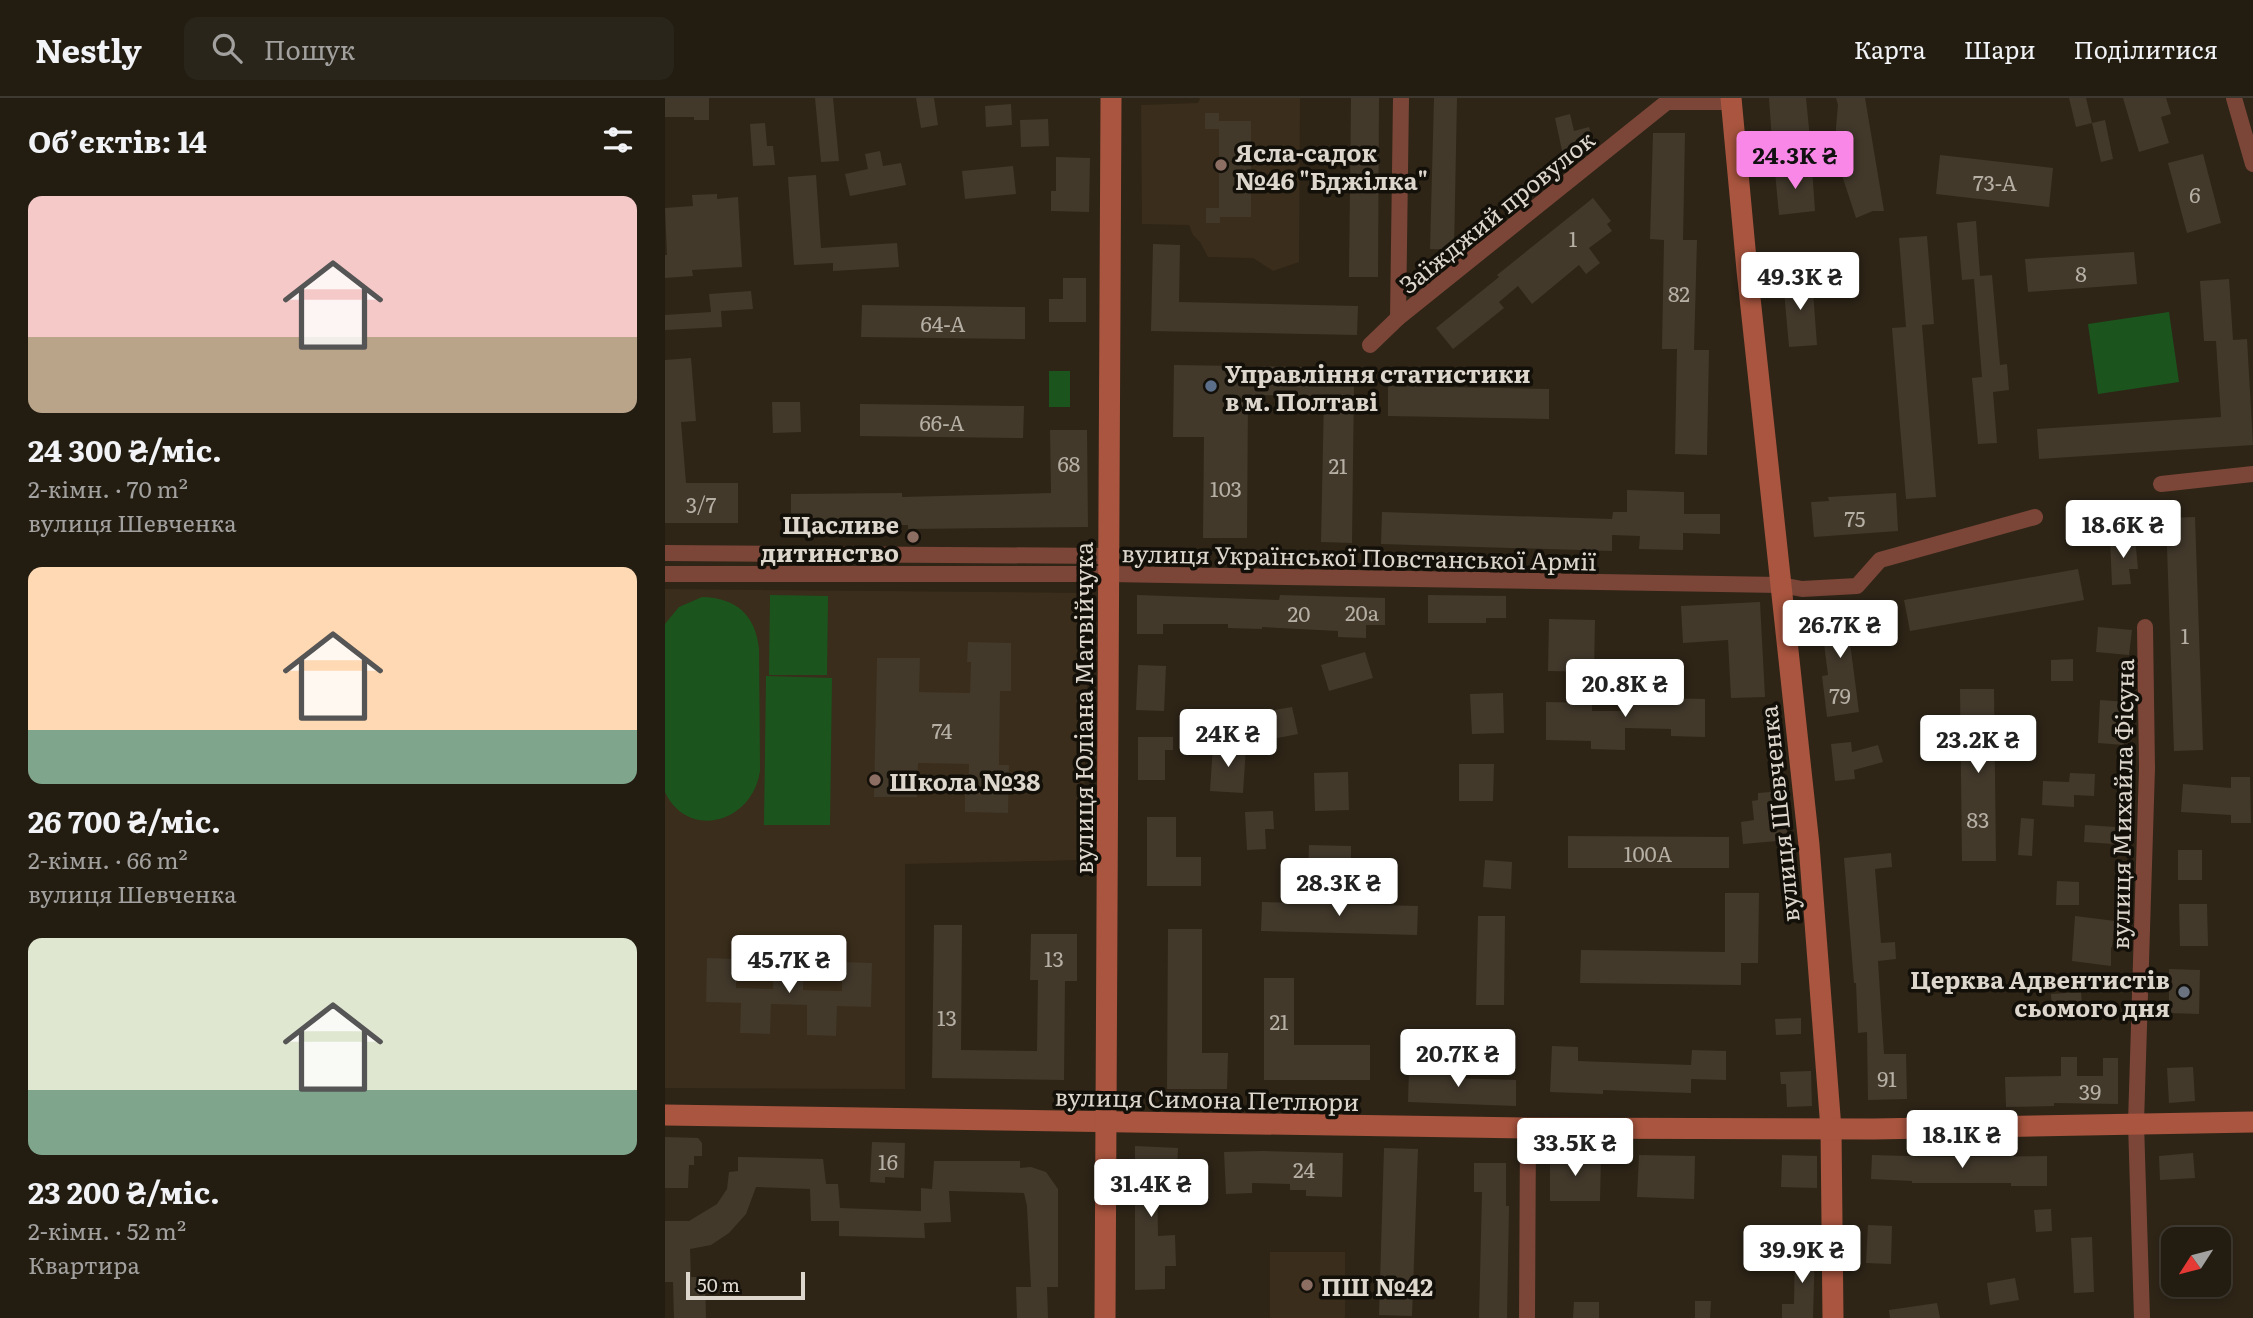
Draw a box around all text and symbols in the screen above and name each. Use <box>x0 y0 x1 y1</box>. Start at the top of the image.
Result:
search box <box>184 17 674 80</box>
text: Nestly <box>35 24 142 73</box>
icon: search <box>208 29 246 67</box>
text: Пошук <box>264 29 355 68</box>
text: Карта <box>1854 31 1926 66</box>
text: Шари <box>1964 31 2036 66</box>
text: Поділитися <box>2074 31 2218 66</box>
text: Об’єктів: 14 <box>28 118 207 162</box>
icon: filters <box>599 121 637 159</box>
street label: Заїжджий провулок <box>1391 121 1601 301</box>
pin: 24.3K ₴ <box>1730 132 1860 191</box>
place label: Ясла-садок №46 "Бджілка" <box>1235 134 1428 197</box>
text: 24.3K ₴ <box>1752 137 1838 171</box>
marker: Ясла-садок №46 "Бджілка" <box>1213 157 1229 173</box>
house number: 73-А <box>1973 166 2018 197</box>
house number: 6 <box>2189 178 2201 209</box>
house number: 1 <box>1569 222 1578 253</box>
icon: home <box>270 242 396 368</box>
pin: 49.3K ₴ <box>1735 252 1865 312</box>
house number: 8 <box>2075 257 2087 288</box>
text: 49.3K ₴ <box>1757 258 1843 292</box>
house number: 82 <box>1668 277 1690 308</box>
house number: 64-А <box>920 307 966 338</box>
place label: Управління статистики в м. Полтаві <box>1225 355 1530 418</box>
marker: Управління статистики в м. Полтаві <box>1203 378 1219 394</box>
house number: 66-А <box>920 406 965 437</box>
text: 24 300 ₴/міс. <box>28 427 222 471</box>
house number: 68 <box>1058 447 1080 478</box>
house number: 21 <box>1328 449 1348 480</box>
text: 2-кімн. · 70 m² <box>28 471 188 505</box>
house number: 103 <box>1210 472 1242 503</box>
house number: 3/7 <box>686 488 717 519</box>
pin: 18.6K ₴ <box>2058 500 2188 560</box>
house number: 75 <box>1845 502 1865 533</box>
text: вулиця Шевченка <box>28 505 237 539</box>
place label: Щасливе дитинство <box>761 506 899 569</box>
text: 18.6K ₴ <box>2082 506 2164 540</box>
marker: Щасливе дитинство <box>905 529 921 545</box>
street label: вулиця Української Повстанської Армії <box>1121 534 1597 578</box>
street label: вулиця Юліана Матвійчука <box>1065 542 1100 874</box>
house number: 20а <box>1345 596 1380 627</box>
house number: 20 <box>1288 597 1310 628</box>
pin: 26.7K ₴ <box>1775 601 1905 660</box>
text: 26.7K ₴ <box>1799 606 1881 640</box>
icon: home <box>270 613 396 739</box>
house number: 1 <box>2181 619 2190 650</box>
street label: вулиця Михайла Фісуна <box>2101 658 2141 950</box>
pin: 20.8K ₴ <box>1560 660 1690 719</box>
text: 20.8K ₴ <box>1582 665 1668 699</box>
house number: 79 <box>1829 679 1851 710</box>
street label: вулиця Шевченка <box>1749 704 1807 924</box>
pin: 24K ₴ <box>1179 710 1277 769</box>
house number: 74 <box>932 714 953 745</box>
text: 24K ₴ <box>1196 715 1260 749</box>
pin: 23.2K ₴ <box>1913 716 2043 775</box>
text: 23.2K ₴ <box>1936 721 2020 755</box>
place label: Школа №38 <box>889 763 1040 798</box>
marker: Школа №38 <box>867 772 883 788</box>
text: 26 700 ₴/міс. <box>28 798 221 842</box>
house number: 83 <box>1967 803 1989 834</box>
house number: 100А <box>1624 837 1673 868</box>
text: 2-кімн. · 66 m² <box>28 842 188 876</box>
pin: 28.3K ₴ <box>1274 858 1404 918</box>
text: 28.3K ₴ <box>1297 864 1381 898</box>
text: вулиця Шевченка <box>28 876 237 910</box>
pin: 45.7K ₴ <box>724 936 854 995</box>
text: 45.7K ₴ <box>747 941 831 975</box>
house number: 13 <box>1044 942 1064 973</box>
place label: Церква Адвентистів сьомого дня <box>1910 961 2170 1024</box>
icon: home <box>270 984 396 1110</box>
marker: Церква Адвентистів сьомого дня <box>2176 984 2192 1000</box>
house number: 13 <box>937 1001 957 1032</box>
house number: 21 <box>1269 1005 1289 1036</box>
pin: 20.7K ₴ <box>1393 1030 1523 1089</box>
text: 20.7K ₴ <box>1416 1035 1500 1069</box>
house number: 91 <box>1877 1062 1897 1093</box>
house number: 39 <box>2079 1075 2101 1106</box>
street label: вулиця Симона Петлюри <box>1054 1078 1360 1118</box>
pin: 18.1K ₴ <box>1897 1110 2027 1170</box>
text: 18.1K ₴ <box>1923 1116 2001 1150</box>
pin: 33.5K ₴ <box>1510 1118 1640 1178</box>
text: 33.5K ₴ <box>1533 1124 1617 1158</box>
house number: 16 <box>878 1145 898 1176</box>
house number: 24 <box>1293 1153 1316 1184</box>
pin: 31.4K ₴ <box>1086 1160 1216 1219</box>
text: 31.4K ₴ <box>1110 1165 1192 1199</box>
text: 23 200 ₴/міс. <box>28 1169 220 1213</box>
text: 2-кімн. · 52 m² <box>28 1213 186 1247</box>
pin: 39.9K ₴ <box>1737 1226 1867 1285</box>
north arrow <box>2161 1227 2231 1297</box>
map controls <box>2161 1227 2231 1297</box>
text: 39.9K ₴ <box>1759 1231 1845 1265</box>
text: Квартира <box>28 1247 140 1281</box>
place label: ПШ №42 <box>1321 1268 1433 1303</box>
scale bar <box>686 1269 805 1301</box>
text: 50 m <box>697 1270 740 1298</box>
marker: ПШ №42 <box>1299 1277 1315 1293</box>

